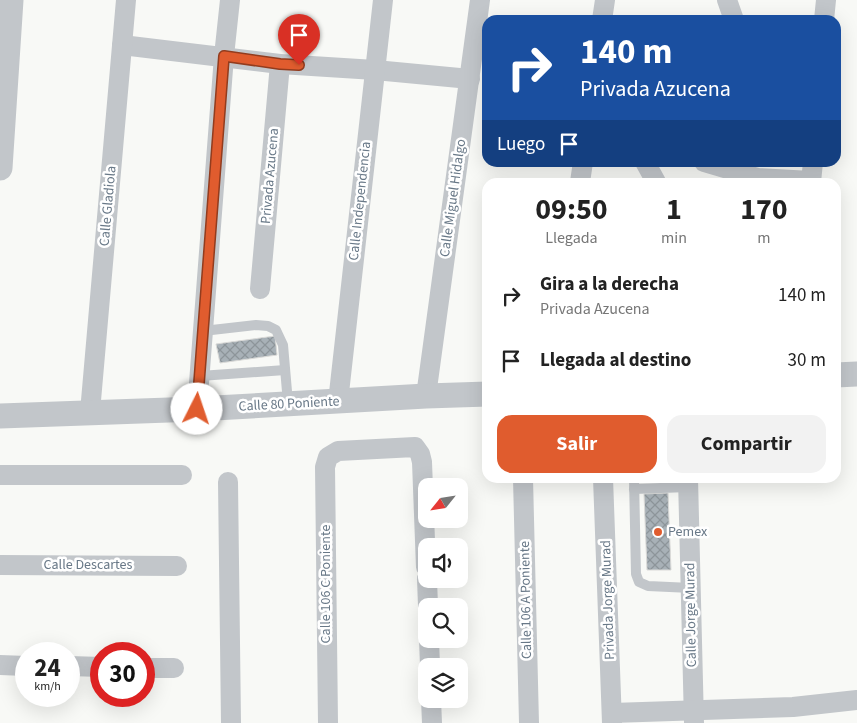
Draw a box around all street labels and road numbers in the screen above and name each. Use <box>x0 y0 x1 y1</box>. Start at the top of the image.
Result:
street label: Privada Azucena <box>256 127 284 225</box>
street label: Calle Miguel Hidalgo <box>435 138 471 258</box>
street label: Calle Independencia <box>344 140 376 262</box>
street label: Calle Gladiola <box>95 165 121 247</box>
street label: Calle 80 Poniente <box>238 391 340 417</box>
street label: Calle 106 C Poniente <box>316 525 336 643</box>
street label: Privada Jorge Murad <box>596 540 620 660</box>
street label: Calle 106 A Poniente <box>515 541 537 659</box>
street label: Calle Descartes <box>44 555 133 575</box>
street label: Calle Jorge Murad <box>680 562 702 668</box>

